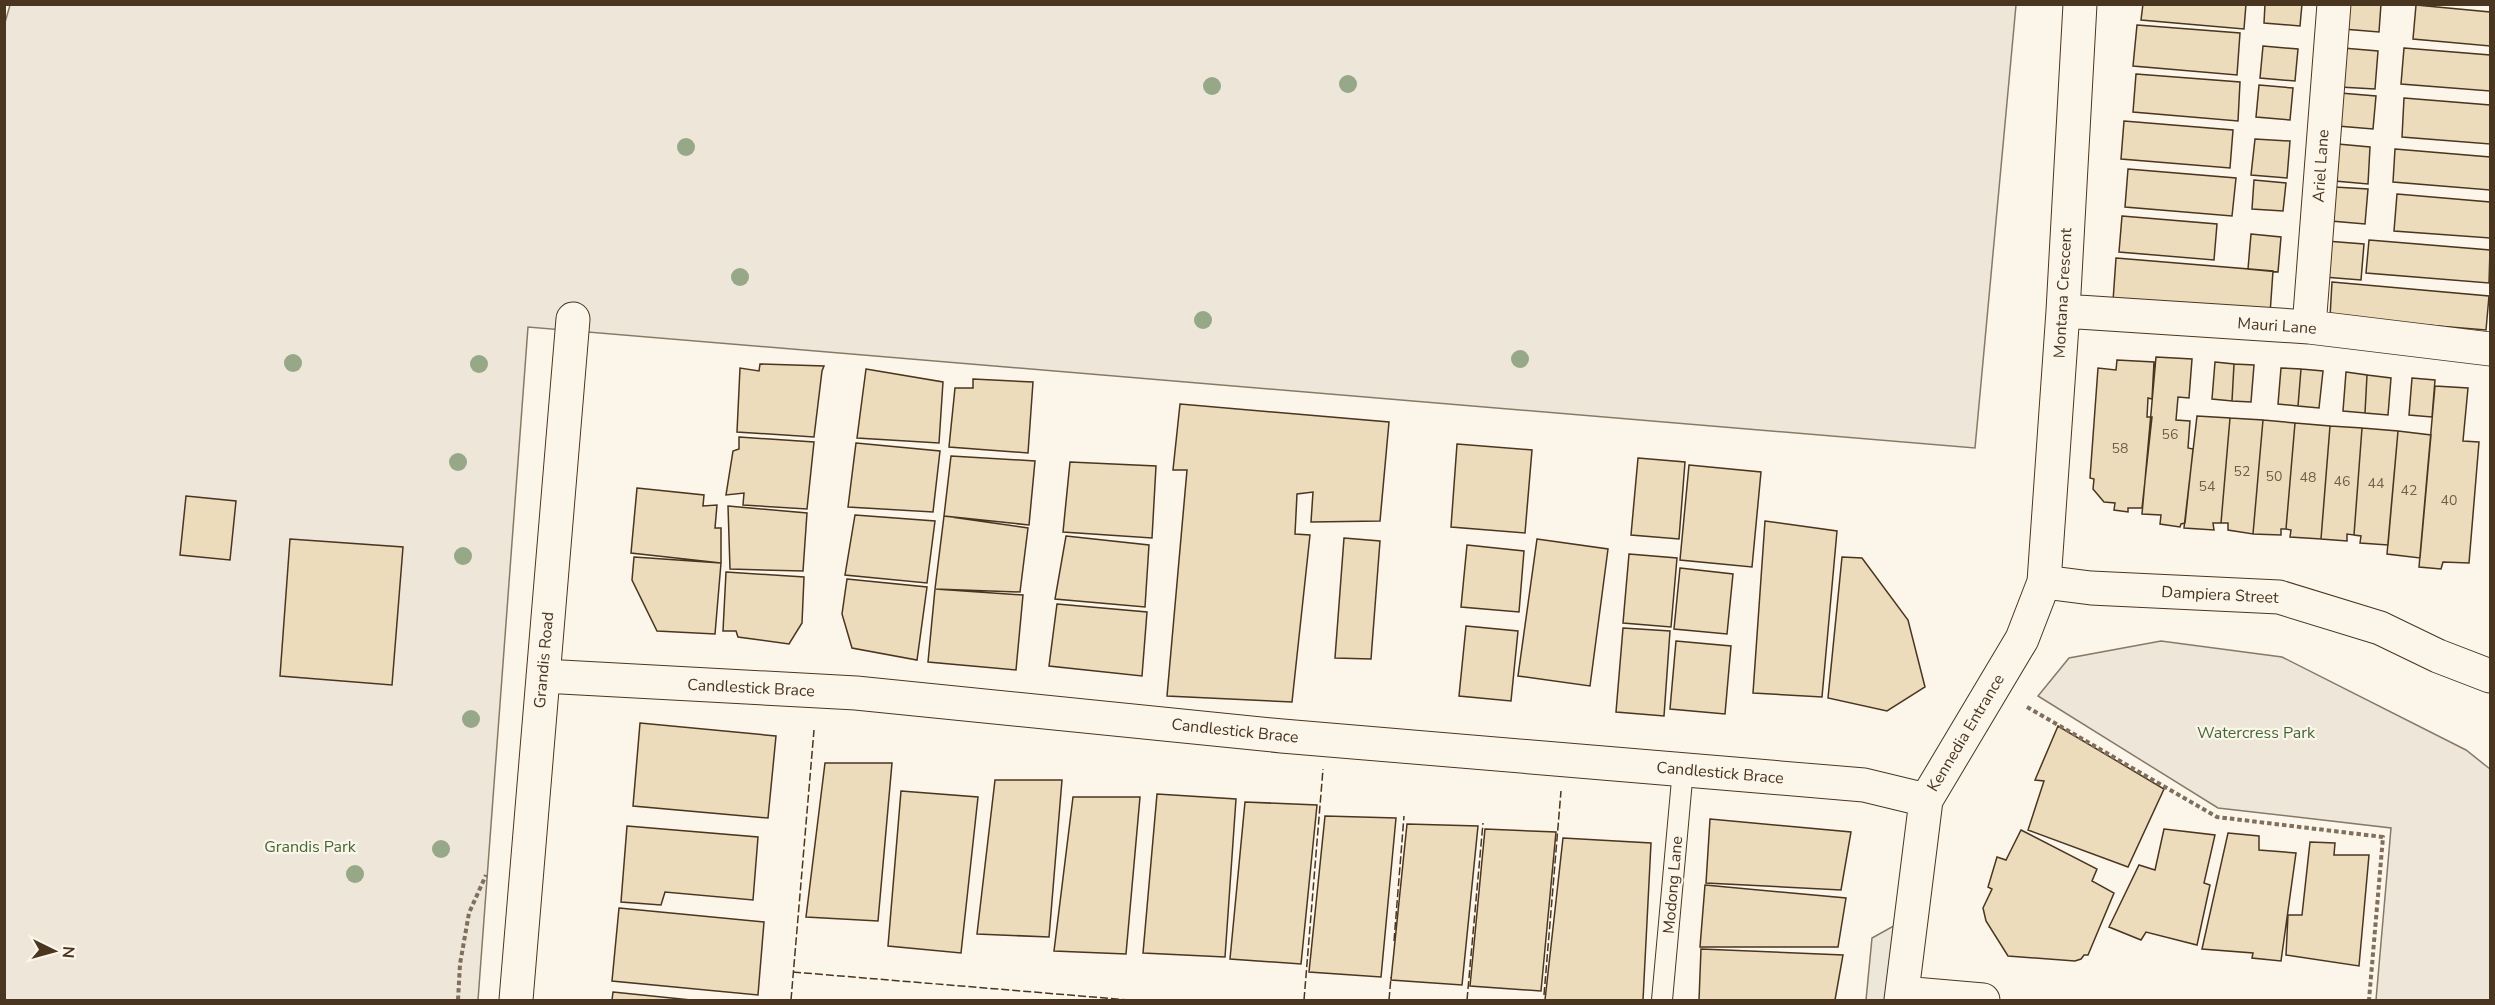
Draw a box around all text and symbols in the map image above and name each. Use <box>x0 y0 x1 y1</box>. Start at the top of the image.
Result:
street label: Ariel Lane <box>2307 129 2335 203</box>
street label: Montana Crescent <box>2049 227 2077 359</box>
street label: Mauri Lane <box>2237 312 2317 340</box>
house number: 56 <box>2162 425 2178 444</box>
house number: 58 <box>2112 439 2128 458</box>
house number: 52 <box>2234 462 2250 481</box>
house number: 50 <box>2266 467 2282 486</box>
house number: 48 <box>2300 468 2316 487</box>
house number: 46 <box>2334 472 2350 491</box>
house number: 44 <box>2368 474 2384 493</box>
house number: 54 <box>2199 477 2215 496</box>
house number: 42 <box>2401 481 2417 500</box>
house number: 40 <box>2441 491 2457 510</box>
street label: Dampiera Street <box>2161 581 2280 609</box>
street label: Grandis Road <box>529 611 559 709</box>
street label: Kennedia Entrance <box>1922 670 2010 796</box>
street label: Candlestick Brace <box>687 674 815 702</box>
street label: Candlestick Brace <box>1170 713 1300 749</box>
park label: Watercress Park <box>2197 722 2316 744</box>
street label: Candlestick Brace <box>1655 756 1785 790</box>
street label: Modong Lane <box>1658 835 1688 935</box>
park label: Grandis Park <box>264 836 357 858</box>
north arrow <box>24 921 84 981</box>
text: N <box>56 945 79 959</box>

